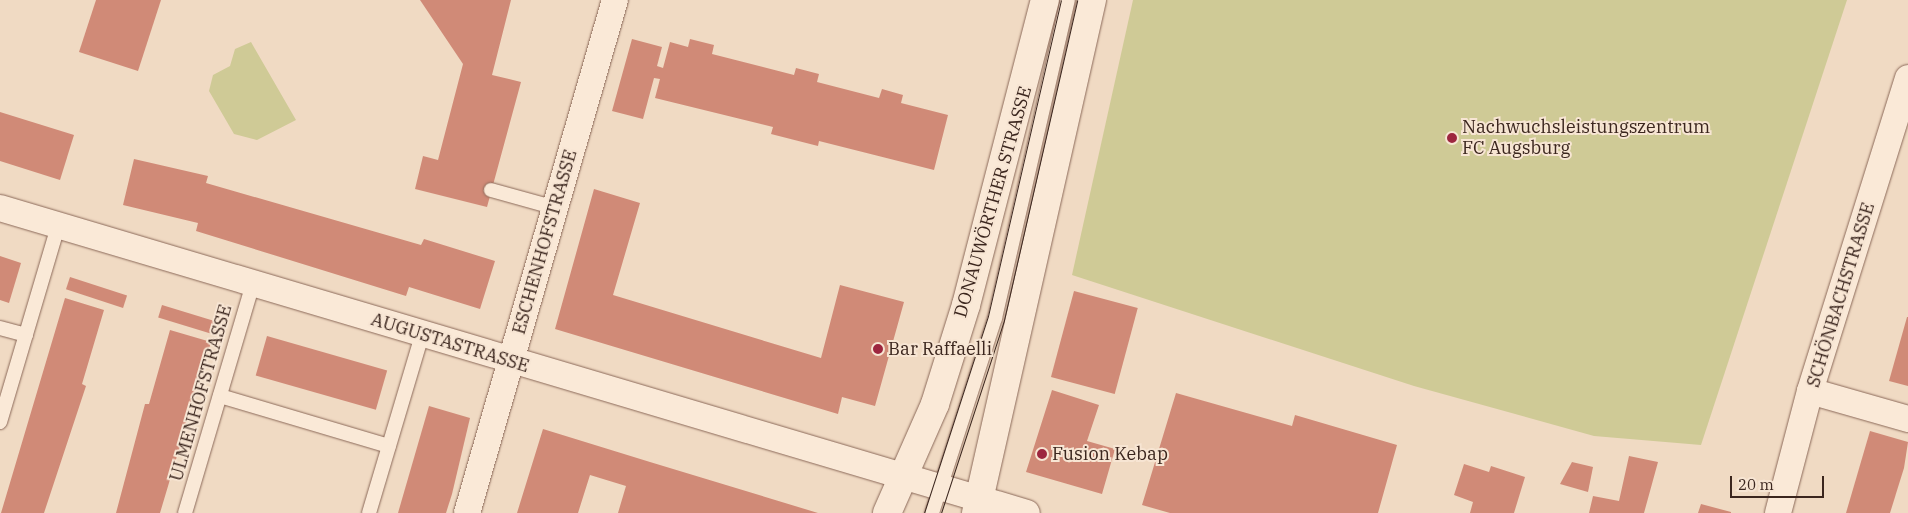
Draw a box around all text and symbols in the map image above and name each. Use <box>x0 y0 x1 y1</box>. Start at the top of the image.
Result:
street label: DONAUWÖRTHER STRASSE <box>950 84 1036 320</box>
place label: Nachwuchsleistungszentrum FC Augsburg <box>1462 117 1710 160</box>
marker: Nachwuchsleistungszentrum FC Augsburg <box>1446 132 1458 144</box>
street label: ESCHENHOFSTRASSE <box>508 147 582 337</box>
street label: SCHÖNBACHSTRASSE <box>1803 200 1879 390</box>
street label: ULMENHOFSTRASSE <box>165 302 237 484</box>
street label: AUGUSTASTRASSE <box>368 309 532 377</box>
place label: Bar Raffaelli <box>888 338 992 360</box>
marker: Bar Raffaelli <box>872 343 884 355</box>
place label: Fusion Kebap <box>1052 443 1168 465</box>
marker: Fusion Kebap <box>1036 448 1048 460</box>
scale bar <box>1733 466 1827 498</box>
text: 20 m <box>1738 475 1774 494</box>

